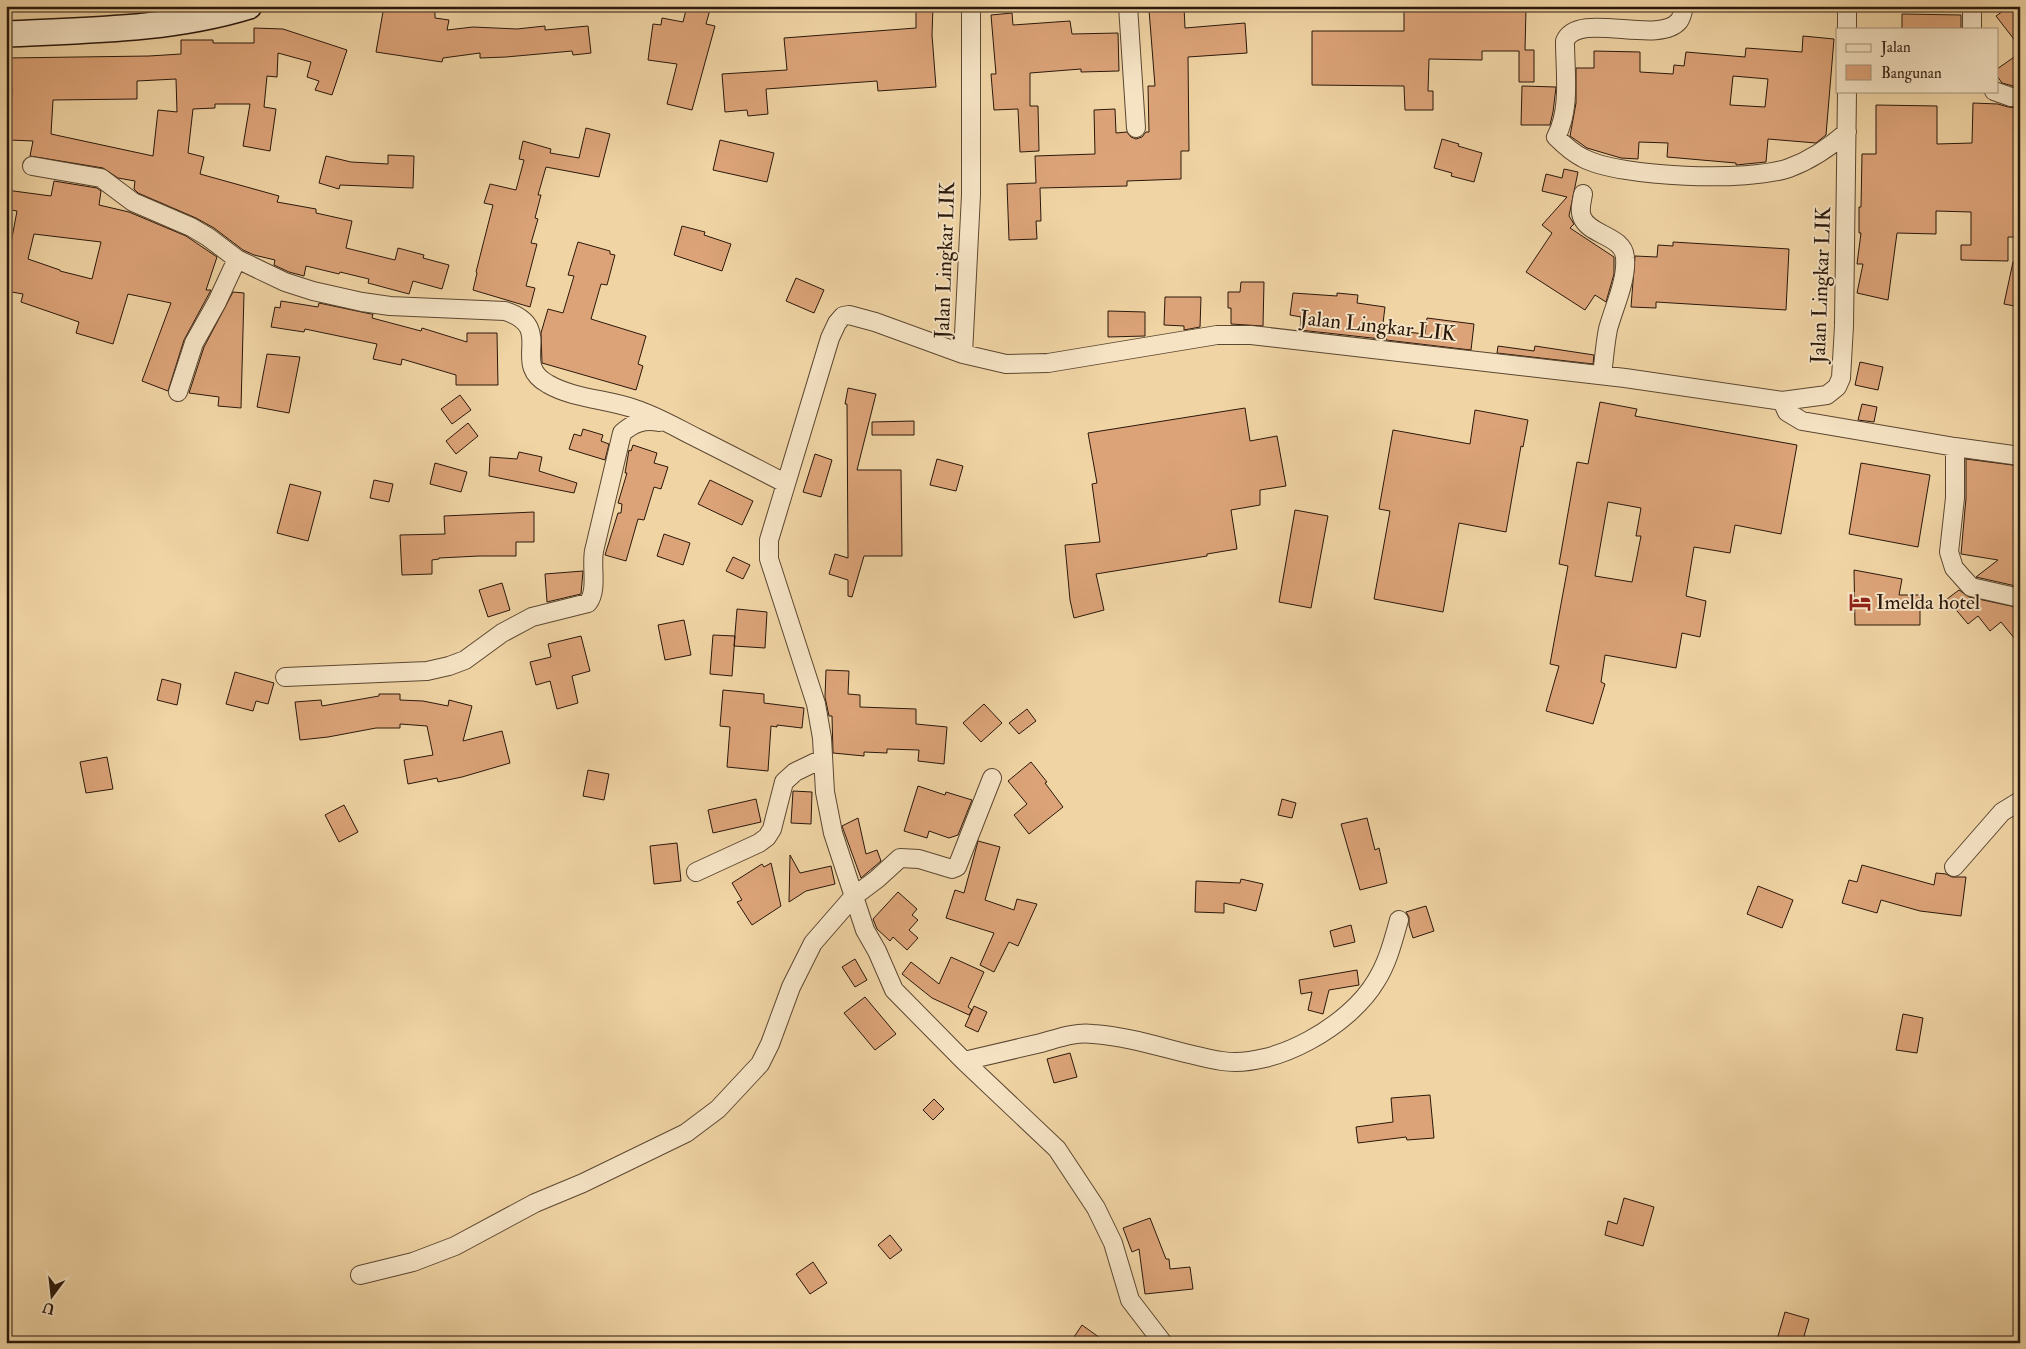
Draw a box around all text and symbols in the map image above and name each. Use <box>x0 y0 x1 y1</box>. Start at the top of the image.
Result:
legend <box>1836 28 1998 92</box>
text: Jalan <box>1880 38 1911 58</box>
text: Bangunan <box>1881 64 1942 83</box>
street label: Jalan Lingkar LIK <box>929 181 961 340</box>
street label: Jalan Lingkar LIK <box>1805 206 1837 365</box>
street label: Jalan Lingkar LIK <box>1298 304 1458 348</box>
hotel icon: Imelda hotel <box>1847 589 1873 615</box>
place label: Imelda hotel <box>1876 589 1981 616</box>
north arrow <box>28 1272 78 1322</box>
text: U <box>41 1298 57 1318</box>

